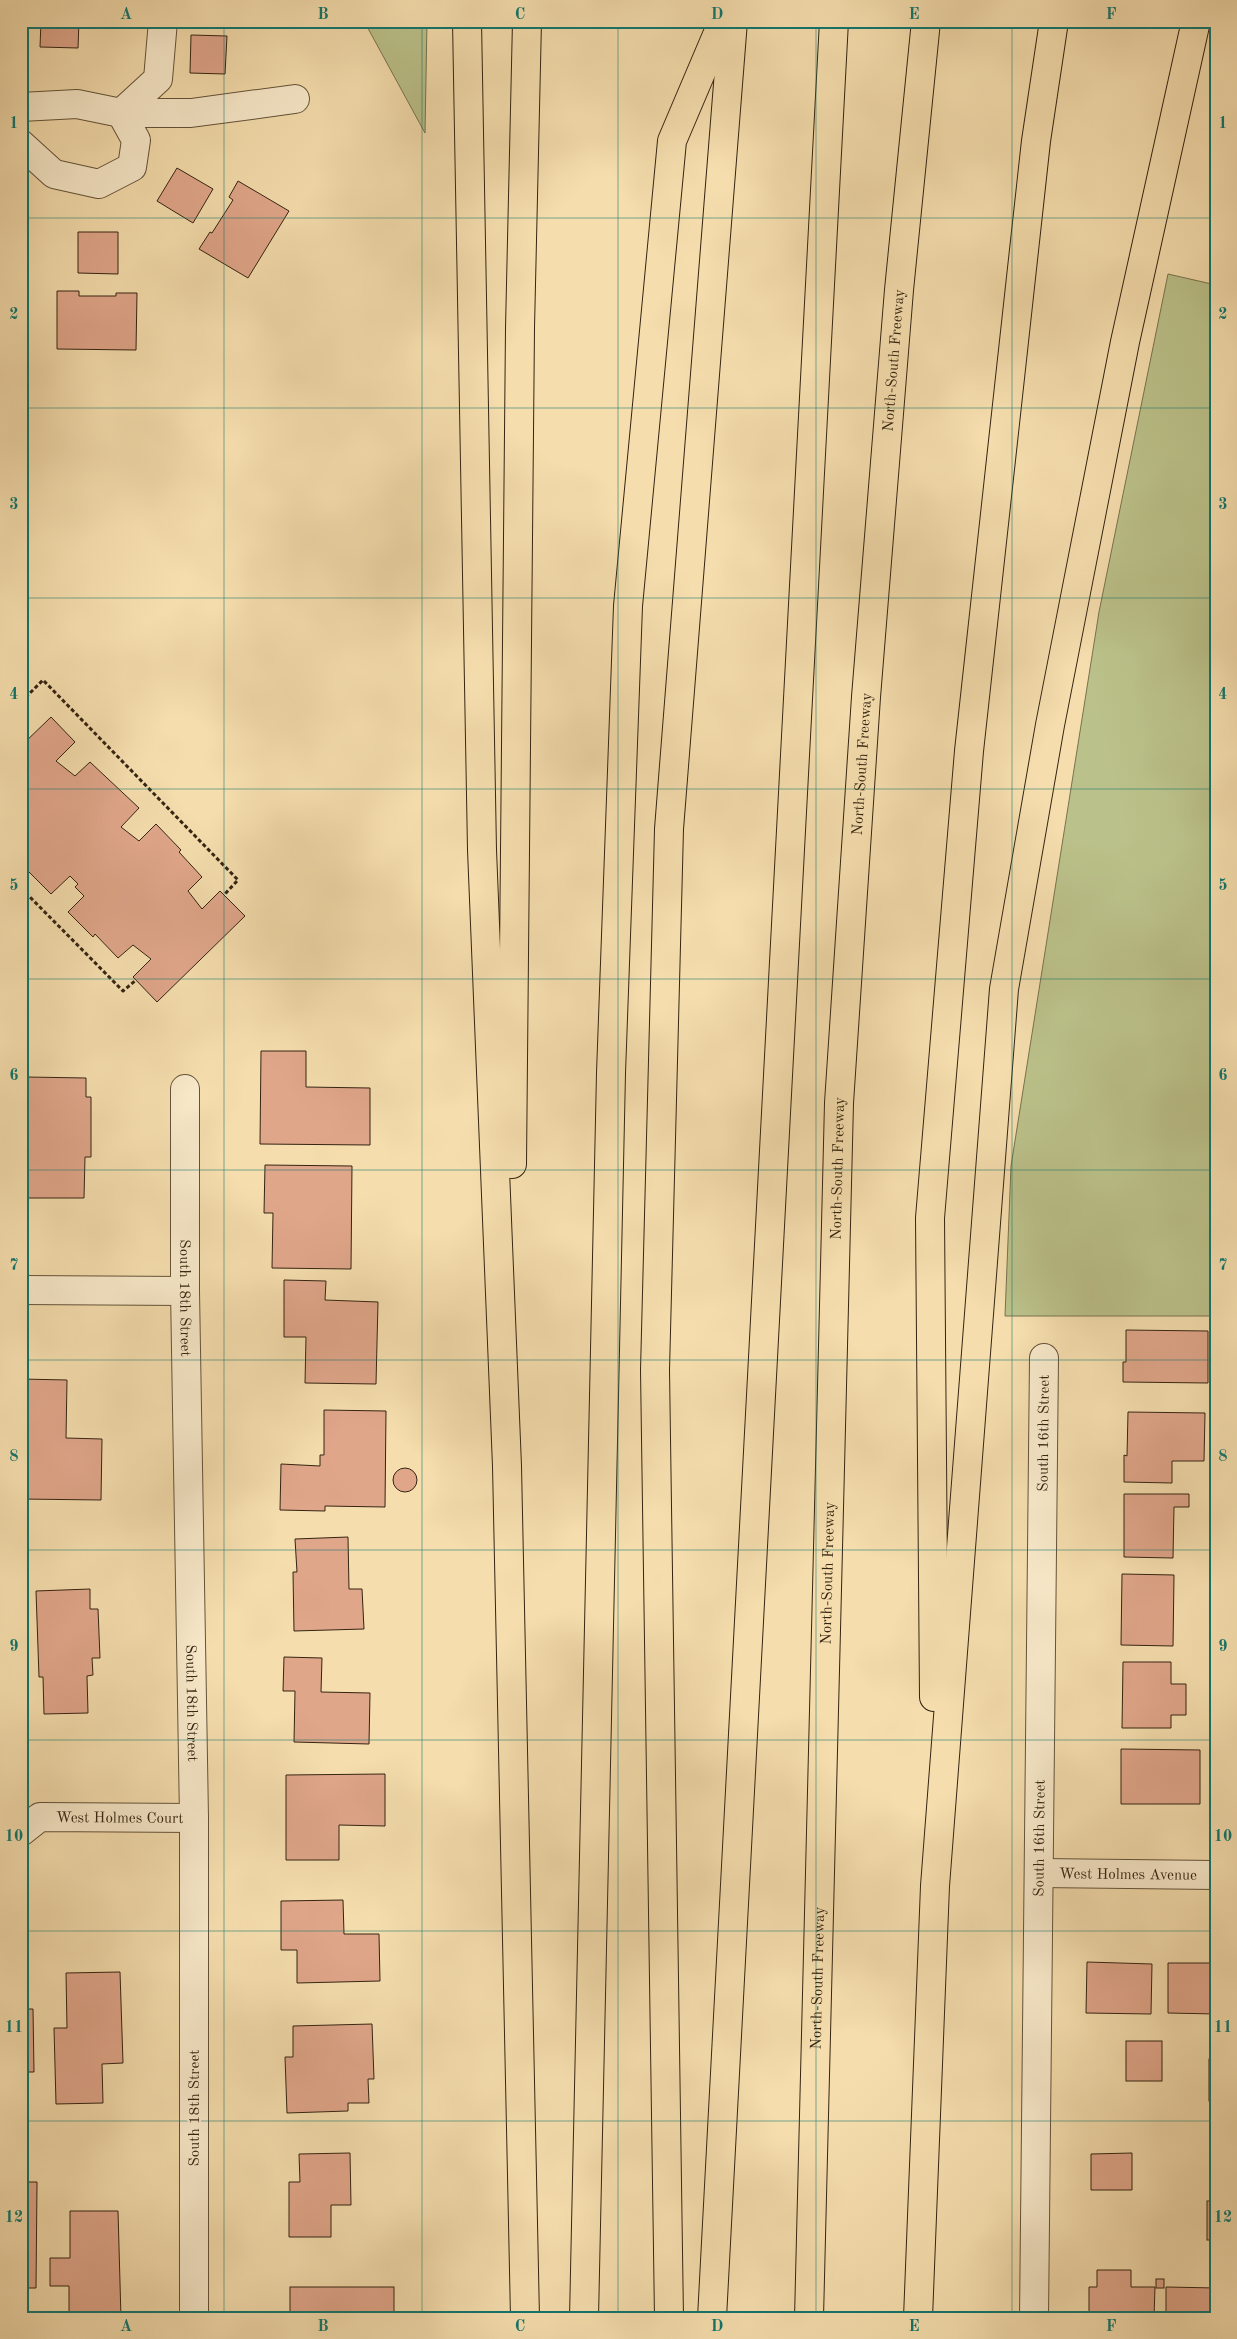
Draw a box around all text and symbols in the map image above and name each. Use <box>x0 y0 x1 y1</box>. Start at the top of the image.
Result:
text: A <box>120 7 132 23</box>
text: B <box>317 7 329 23</box>
text: C <box>515 7 525 23</box>
text: D <box>711 7 723 23</box>
text: E <box>908 7 920 23</box>
text: F <box>1106 7 1117 23</box>
text: 1 <box>9 116 19 132</box>
text: 1 <box>1218 116 1228 132</box>
street label: North-South Freeway <box>882 289 908 432</box>
text: 2 <box>9 307 19 323</box>
text: 2 <box>1218 307 1228 323</box>
text: 3 <box>9 497 19 513</box>
text: 3 <box>1218 497 1228 513</box>
text: 4 <box>9 687 19 703</box>
text: 4 <box>1218 687 1228 703</box>
street label: North-South Freeway <box>851 692 875 836</box>
text: 5 <box>9 878 19 894</box>
text: 5 <box>1218 878 1228 894</box>
text: 6 <box>9 1068 19 1084</box>
text: 6 <box>1218 1068 1228 1084</box>
street label: North-South Freeway <box>830 1096 848 1240</box>
street label: South 18th Street <box>176 1239 192 1357</box>
text: 7 <box>9 1258 19 1274</box>
text: 7 <box>1218 1258 1228 1274</box>
street label: South 16th Street <box>1037 1374 1053 1492</box>
text: 8 <box>9 1449 19 1465</box>
text: 8 <box>1218 1449 1228 1465</box>
street label: North-South Freeway <box>820 1502 838 1645</box>
text: 9 <box>9 1639 19 1655</box>
text: 9 <box>1218 1639 1228 1655</box>
street label: South 18th Street <box>182 1644 199 1762</box>
street label: South 16th Street <box>1032 1779 1049 1897</box>
street label: West Holmes Court <box>56 1811 183 1827</box>
text: 10 <box>5 1829 23 1845</box>
text: 10 <box>1214 1829 1232 1845</box>
street label: West Holmes Avenue <box>1059 1867 1197 1884</box>
street label: North-South Freeway <box>810 1906 828 2050</box>
text: 11 <box>5 2020 23 2036</box>
text: 11 <box>1214 2020 1232 2036</box>
street label: South 18th Street <box>188 2049 203 2167</box>
text: 12 <box>5 2210 23 2226</box>
text: 12 <box>1214 2210 1232 2226</box>
text: A <box>120 2319 132 2335</box>
text: B <box>317 2319 329 2335</box>
text: C <box>515 2319 525 2335</box>
text: D <box>711 2319 723 2335</box>
text: E <box>908 2319 920 2335</box>
text: F <box>1106 2319 1117 2335</box>

